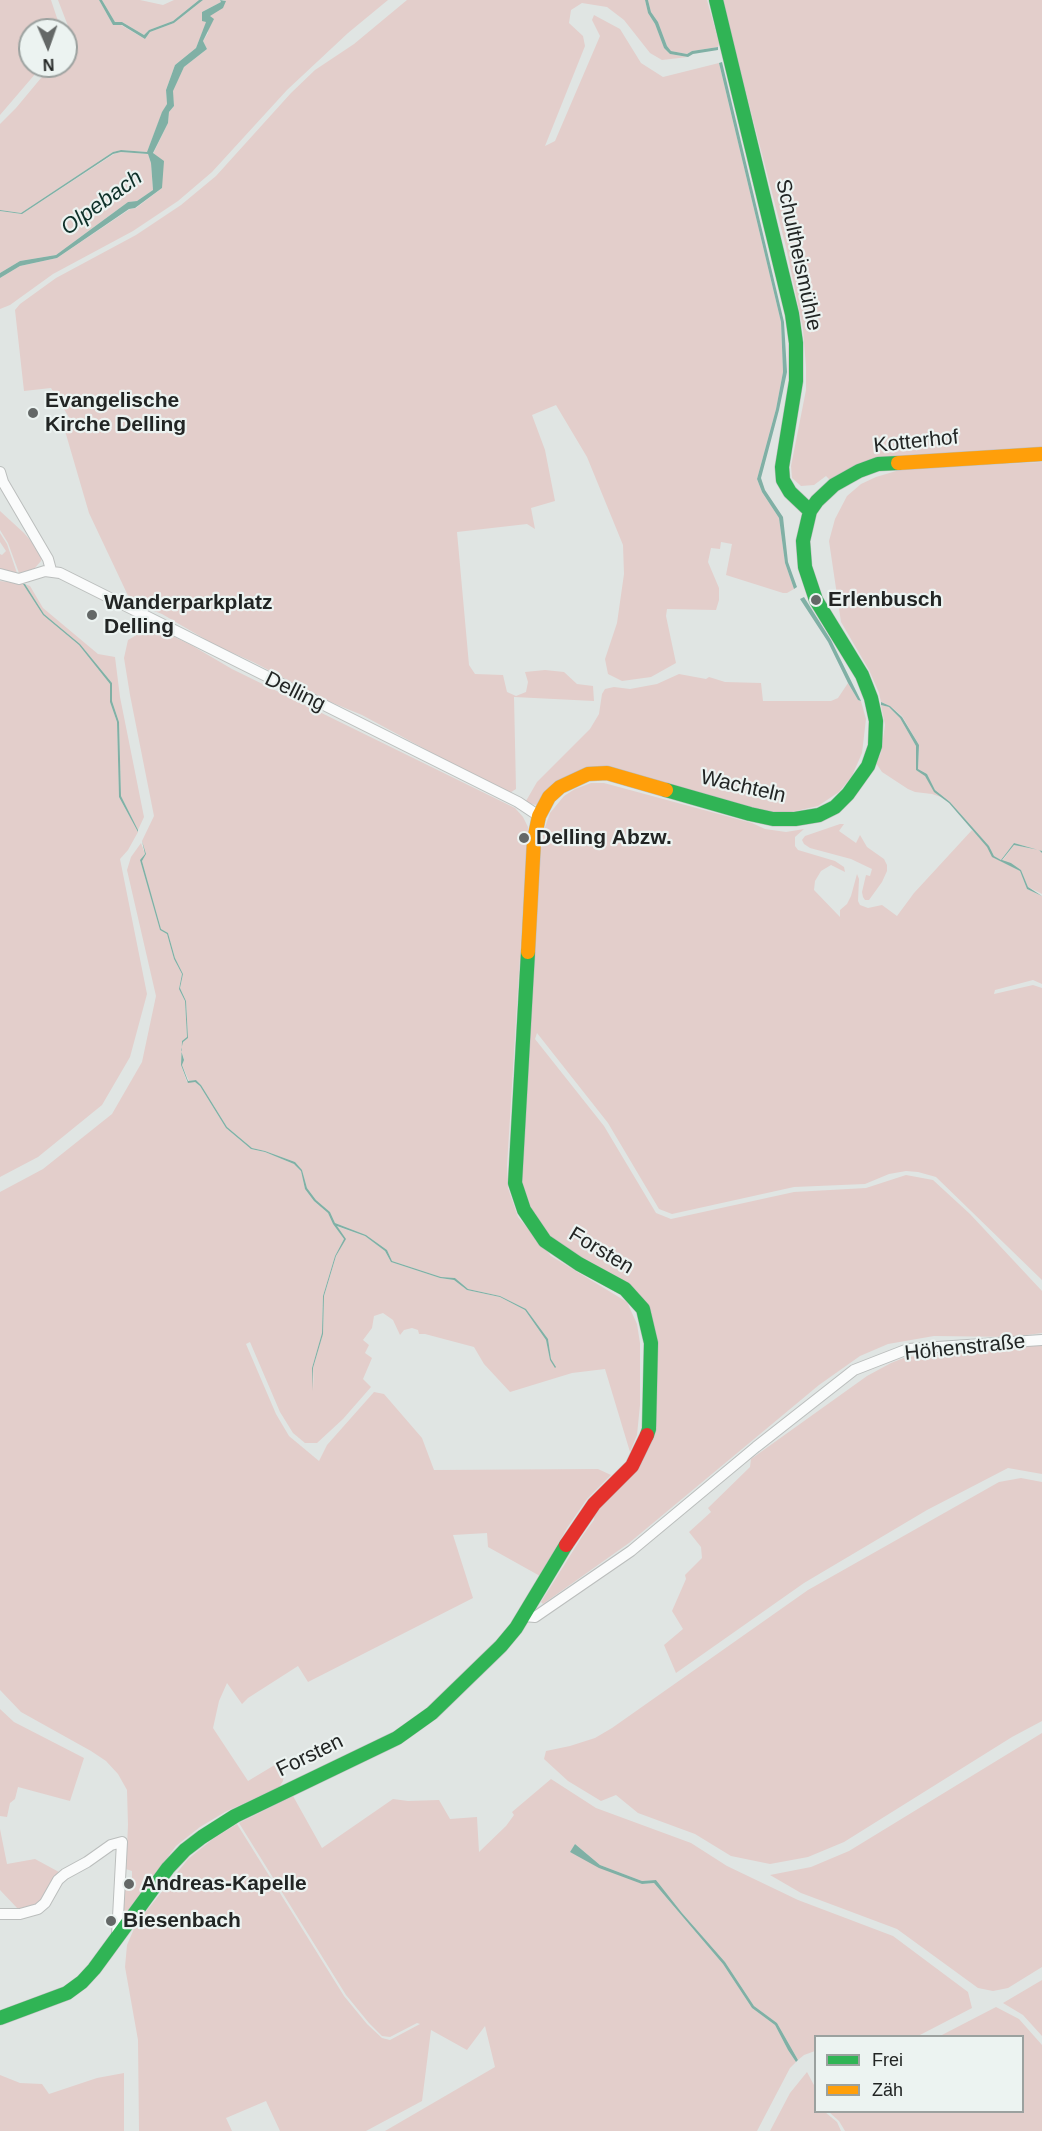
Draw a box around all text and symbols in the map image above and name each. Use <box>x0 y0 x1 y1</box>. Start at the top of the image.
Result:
north arrow <box>18 18 78 78</box>
text: N <box>43 56 55 73</box>
water label: Olpebach <box>56 165 148 241</box>
street label: Schultheismühle <box>770 177 826 333</box>
place label: Evangelische Kirche Delling <box>45 388 186 438</box>
marker: Evangelische Kirche Delling <box>26 406 40 420</box>
street label: Kotterhof <box>872 425 960 459</box>
place label: Erlenbusch <box>828 587 942 613</box>
place label: Wanderparkplatz Delling <box>104 590 272 640</box>
marker: Erlenbusch <box>809 593 823 607</box>
marker: Wanderparkplatz Delling <box>85 608 99 622</box>
street label: Delling <box>261 667 329 717</box>
street label: Wachteln <box>698 765 788 809</box>
place label: Delling Abzw. <box>536 825 672 851</box>
marker: Delling Abzw. <box>517 831 531 845</box>
street label: Forsten <box>564 1222 638 1280</box>
street label: Höhenstraße <box>903 1329 1027 1367</box>
street label: Forsten <box>272 1729 348 1783</box>
place label: Andreas-Kapelle <box>141 1871 307 1897</box>
marker: Andreas-Kapelle <box>122 1877 136 1891</box>
place label: Biesenbach <box>123 1908 241 1934</box>
marker: Biesenbach <box>104 1914 118 1928</box>
legend <box>814 2035 1024 2113</box>
text: Frei <box>872 2050 903 2070</box>
text: Zäh <box>872 2080 903 2100</box>

